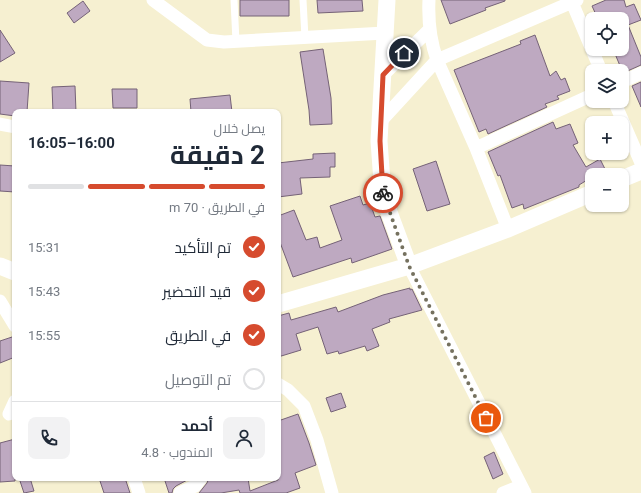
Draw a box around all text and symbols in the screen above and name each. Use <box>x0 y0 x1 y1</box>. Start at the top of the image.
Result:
map controls <box>585 12 629 212</box>
button: locate <box>585 12 629 56</box>
pin <box>387 36 421 70</box>
icon: home <box>393 42 415 64</box>
button: layers <box>585 64 629 108</box>
button: + <box>585 116 629 160</box>
text: يصل خلال <box>214 121 265 136</box>
text: 16:00–16:05 <box>28 134 115 152</box>
text: 2 دقيقة <box>170 140 265 170</box>
button: − <box>585 168 629 212</box>
courier <box>363 173 403 213</box>
icon: bike <box>372 182 394 204</box>
text: في الطريق · 70 m <box>169 200 265 215</box>
icon: check <box>243 236 265 258</box>
text: تم التأكيد <box>175 239 231 257</box>
text: 15:31 <box>28 240 60 255</box>
icon: check <box>243 280 265 302</box>
text: قيد التحضير <box>162 283 231 301</box>
text: 15:43 <box>28 284 60 299</box>
icon: check <box>243 324 265 346</box>
text: في الطريق <box>165 327 231 345</box>
text: 15:55 <box>28 328 60 343</box>
text: تم التوصيل <box>165 371 231 389</box>
pin <box>469 401 503 435</box>
icon: bag <box>475 407 497 429</box>
button: phone <box>28 417 70 459</box>
text: أحمد <box>181 417 213 435</box>
button: person <box>223 417 265 459</box>
text: المندوب · 4.8 <box>141 445 213 460</box>

